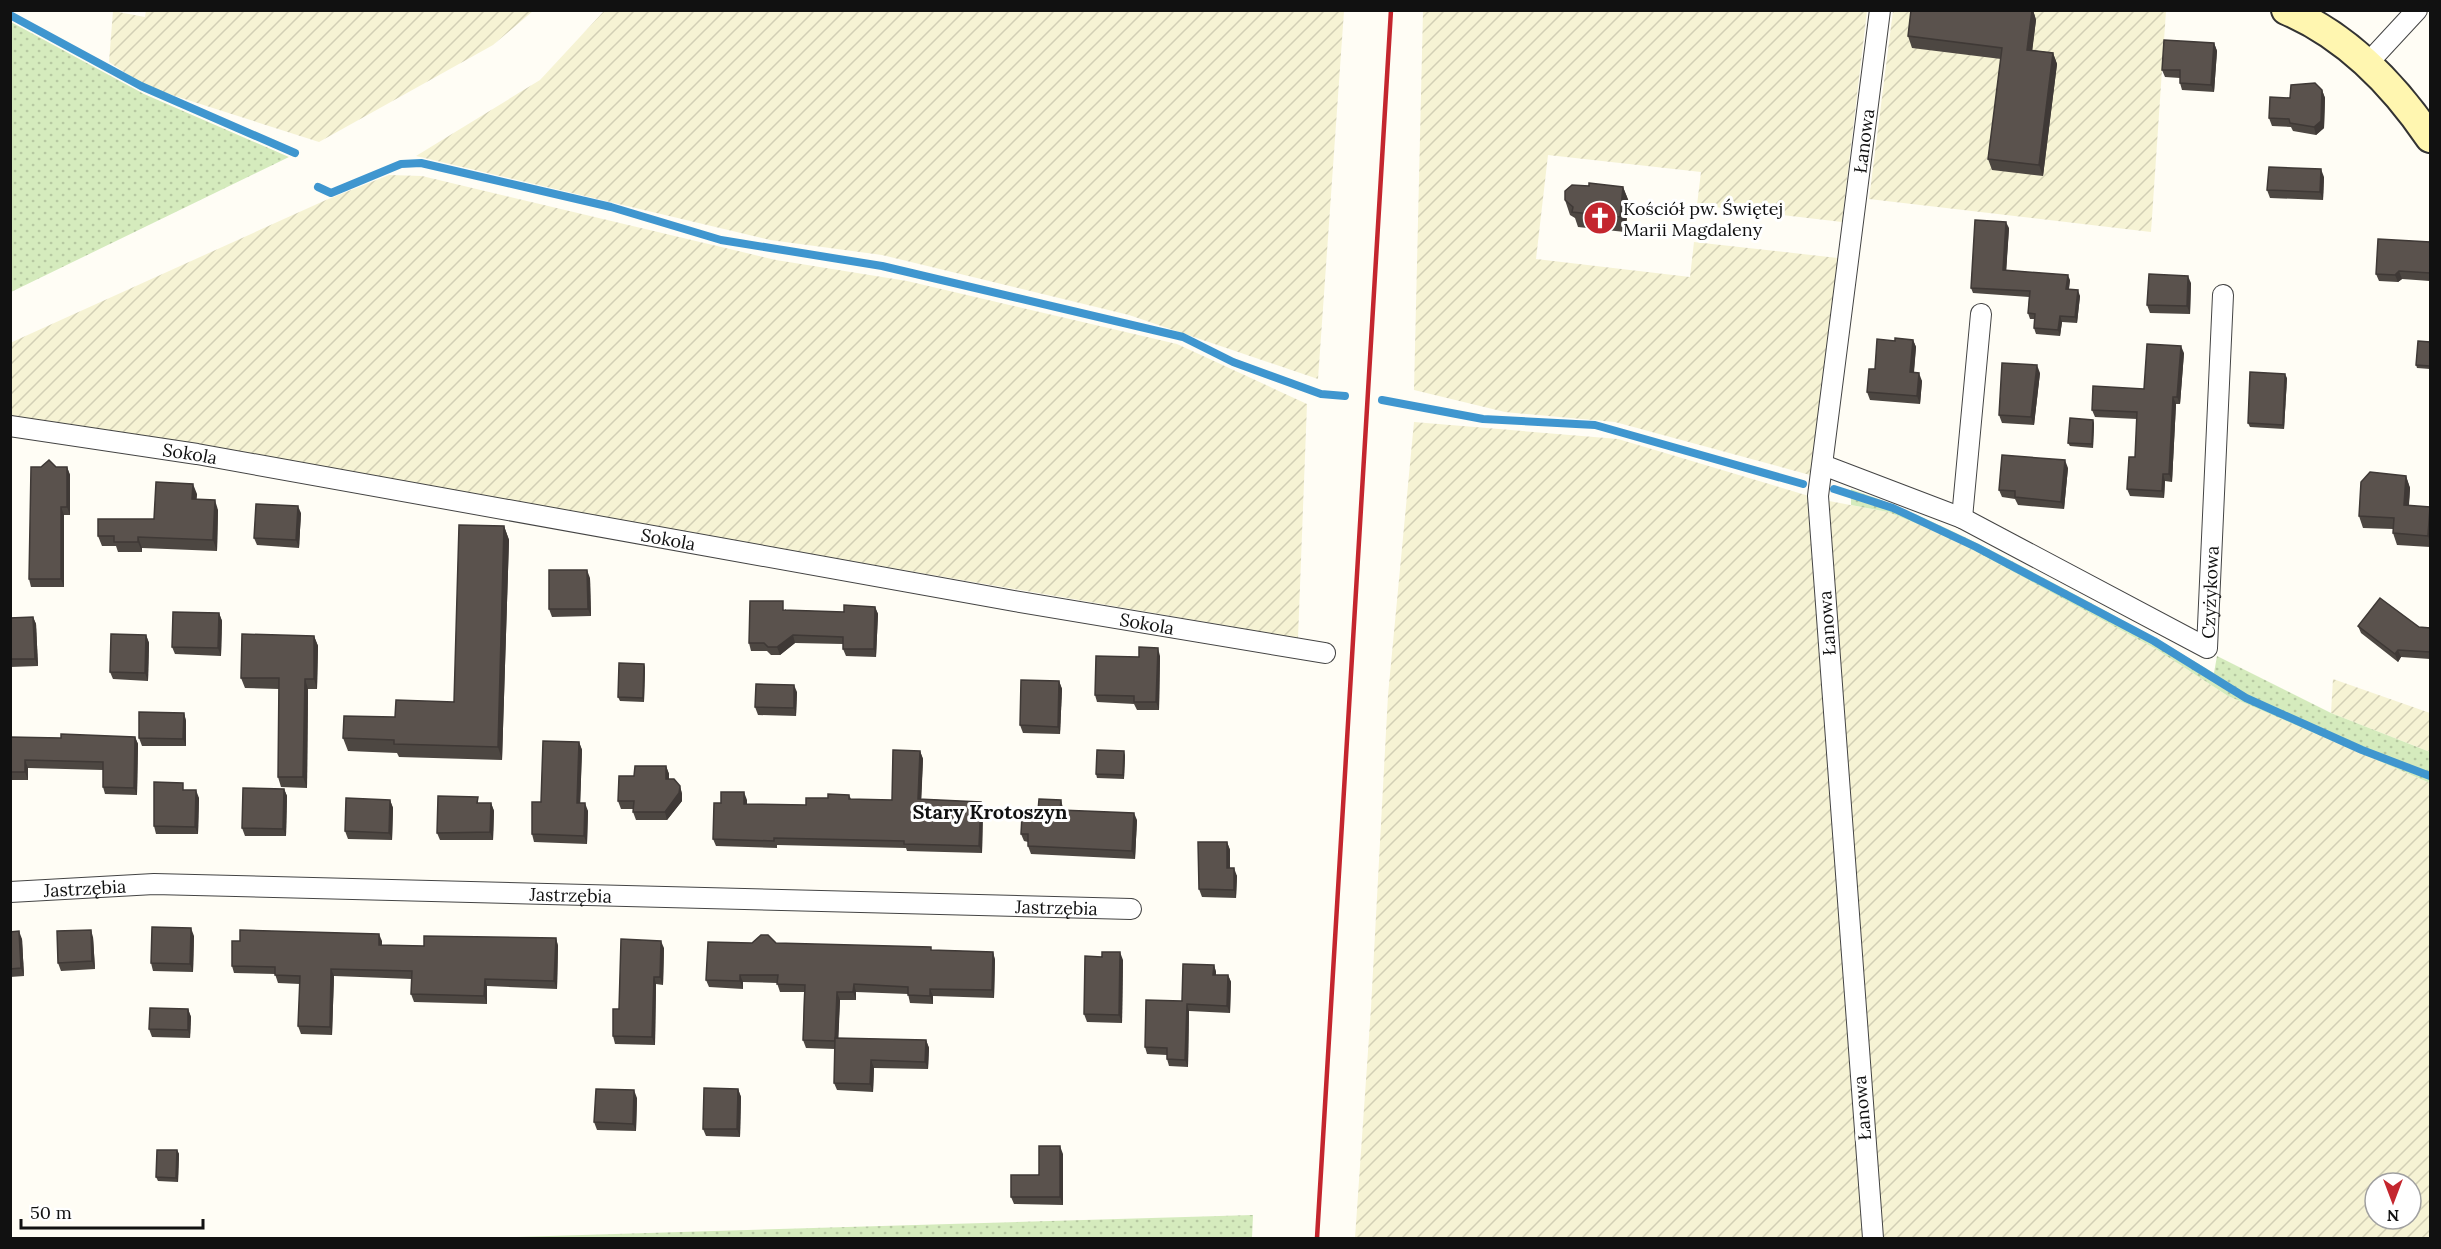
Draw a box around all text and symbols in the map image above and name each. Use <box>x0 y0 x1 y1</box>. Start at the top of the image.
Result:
street label: Łanowa <box>1848 107 1879 175</box>
place label: Kościół pw. Świętej Marii Magdaleny <box>1623 197 1783 241</box>
church icon: Kościół pw. Świętej Marii Magdaleny <box>1582 200 1618 236</box>
street label: Sokola <box>161 438 219 469</box>
street label: Sokola <box>639 523 697 555</box>
street label: Czyżykowa <box>2196 545 2223 639</box>
street label: Łanowa <box>1813 590 1841 656</box>
street label: Sokola <box>1118 607 1176 639</box>
district label: Stary Krotoszyn <box>912 799 1068 824</box>
street label: Jastrzębia <box>42 874 127 902</box>
street label: Jastrzębia <box>528 882 612 907</box>
street label: Jastrzębia <box>1014 895 1098 920</box>
street label: Łanowa <box>1848 1075 1876 1141</box>
north arrow <box>2363 1171 2423 1231</box>
scale bar <box>21 1192 202 1230</box>
text: 50 m <box>30 1201 72 1224</box>
text: N <box>2387 1206 2399 1226</box>

